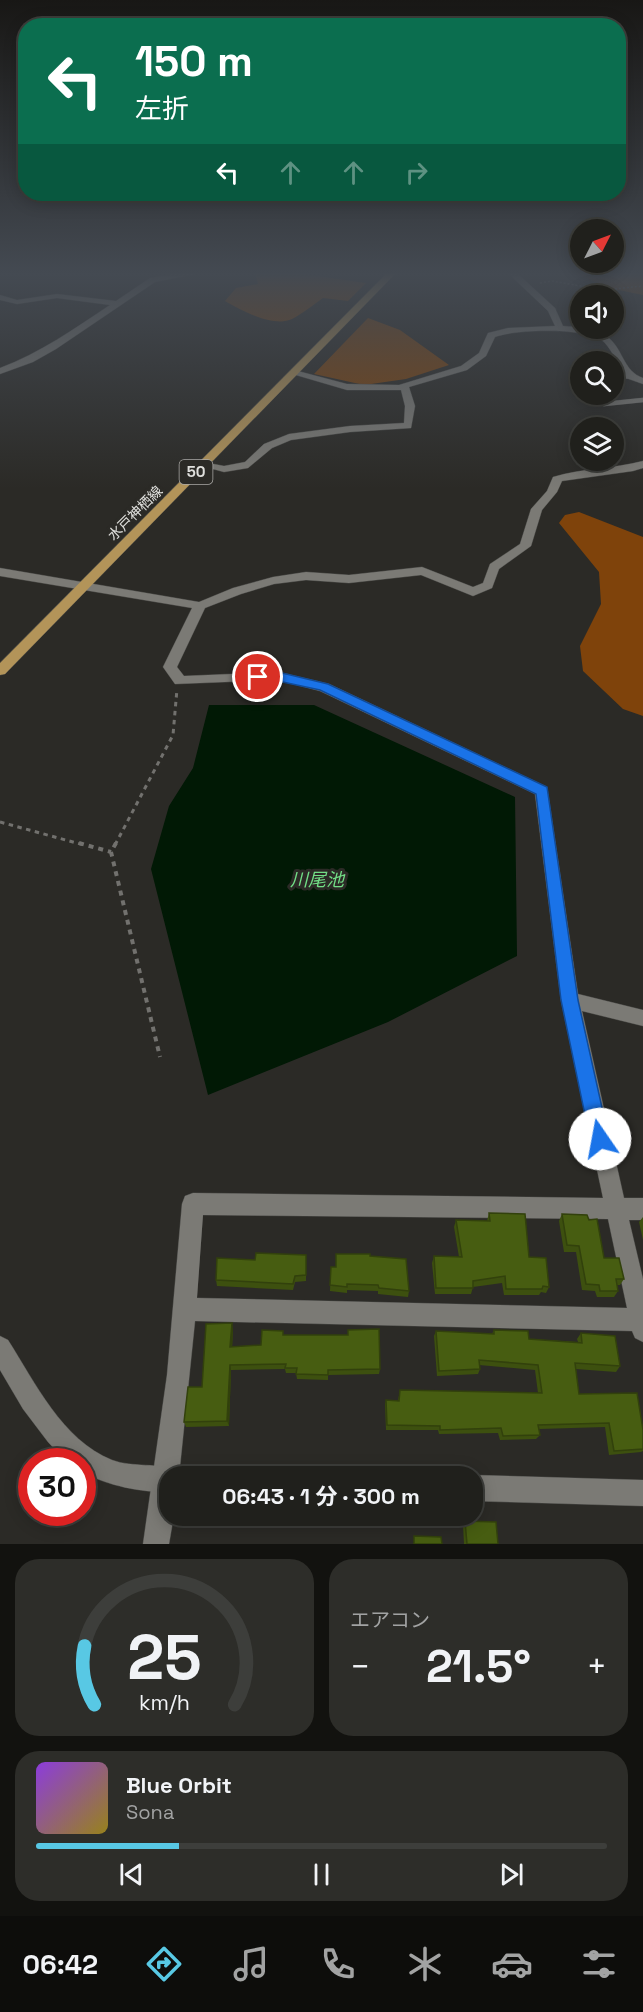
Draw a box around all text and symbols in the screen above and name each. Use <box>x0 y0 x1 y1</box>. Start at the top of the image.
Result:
text: 150 m <box>135 35 253 88</box>
icon: left <box>36 42 114 120</box>
text: 左折 <box>135 91 189 126</box>
icon: left <box>211 156 244 189</box>
icon: ahead <box>274 156 307 189</box>
icon: ahead <box>337 156 370 189</box>
icon: right <box>400 156 433 189</box>
north arrow <box>570 219 624 273</box>
map controls <box>570 219 624 471</box>
button: sound <box>570 285 624 339</box>
button: search <box>570 351 624 405</box>
button: layers <box>570 417 624 471</box>
road number: 50 <box>180 460 212 484</box>
street label: 水戸神栖線 <box>104 482 166 544</box>
pin <box>232 651 283 702</box>
icon: arrive <box>241 660 274 693</box>
water label: 川尾池 <box>290 868 346 891</box>
position arrow <box>568 1107 632 1171</box>
speed limit sign: 30 <box>18 1448 96 1526</box>
text: 06:43 · 1 分 · 300 m <box>222 1482 420 1510</box>
text: エアコン <box>350 1607 430 1633</box>
text: 25 <box>127 1618 202 1697</box>
text: 21.5° <box>426 1638 531 1695</box>
text: − <box>350 1646 370 1688</box>
text: + <box>587 1646 607 1688</box>
text: km/h <box>139 1689 190 1716</box>
text: Blue Orbit <box>126 1771 232 1799</box>
text: Sona <box>126 1799 174 1825</box>
icon: previous <box>115 1858 148 1891</box>
icon: pause <box>305 1858 338 1891</box>
icon: next <box>495 1858 528 1891</box>
icon: directions <box>143 1943 185 1985</box>
icon: music <box>230 1943 272 1985</box>
icon: phone <box>317 1943 359 1985</box>
icon: climate <box>404 1943 446 1985</box>
icon: car <box>491 1943 533 1985</box>
icon: filters <box>578 1943 620 1985</box>
text: 06:42 <box>23 1947 98 1982</box>

